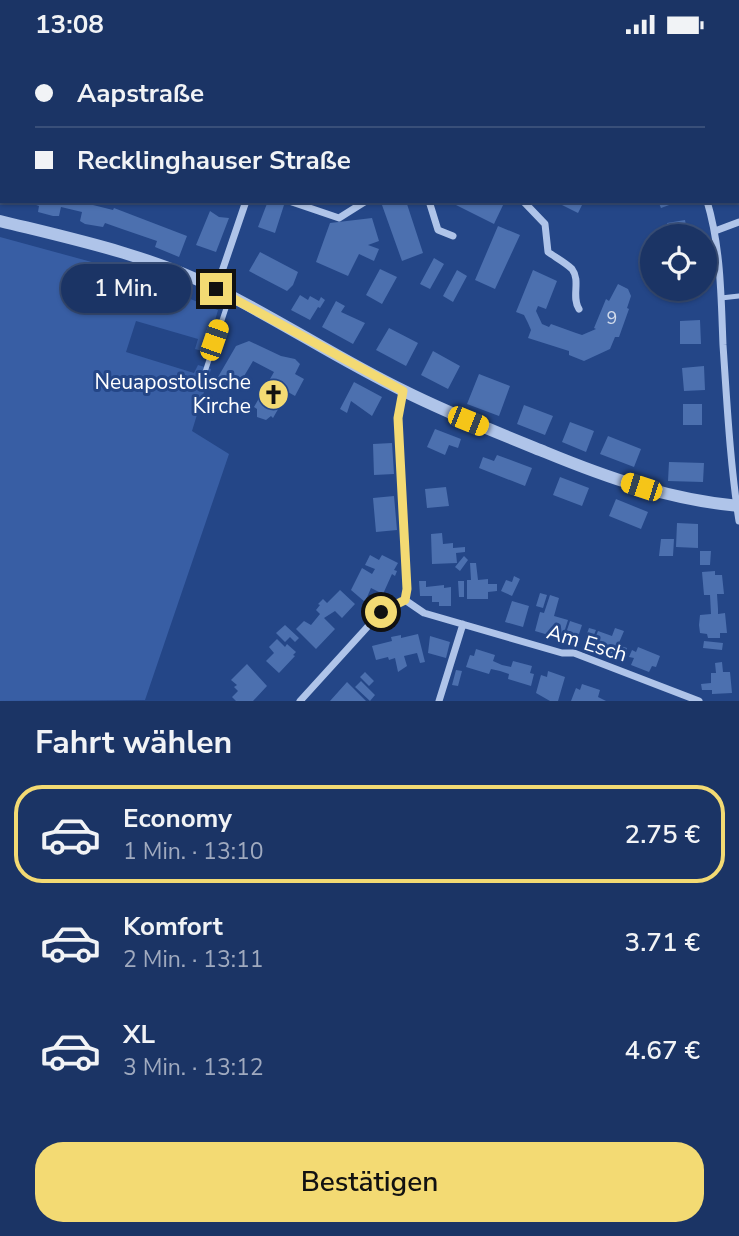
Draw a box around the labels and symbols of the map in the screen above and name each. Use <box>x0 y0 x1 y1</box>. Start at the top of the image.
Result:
callout: 1 Min. <box>62 265 192 313</box>
route end <box>200 273 232 305</box>
house number: 9 <box>607 306 617 330</box>
car <box>198 317 231 363</box>
place label: Neuapostolische Kirche <box>95 368 251 420</box>
church icon: Neuapostolische Kirche <box>257 377 291 411</box>
car <box>445 403 492 439</box>
car <box>618 471 665 503</box>
route start <box>365 596 397 628</box>
street label: Am Esch <box>543 618 631 668</box>

